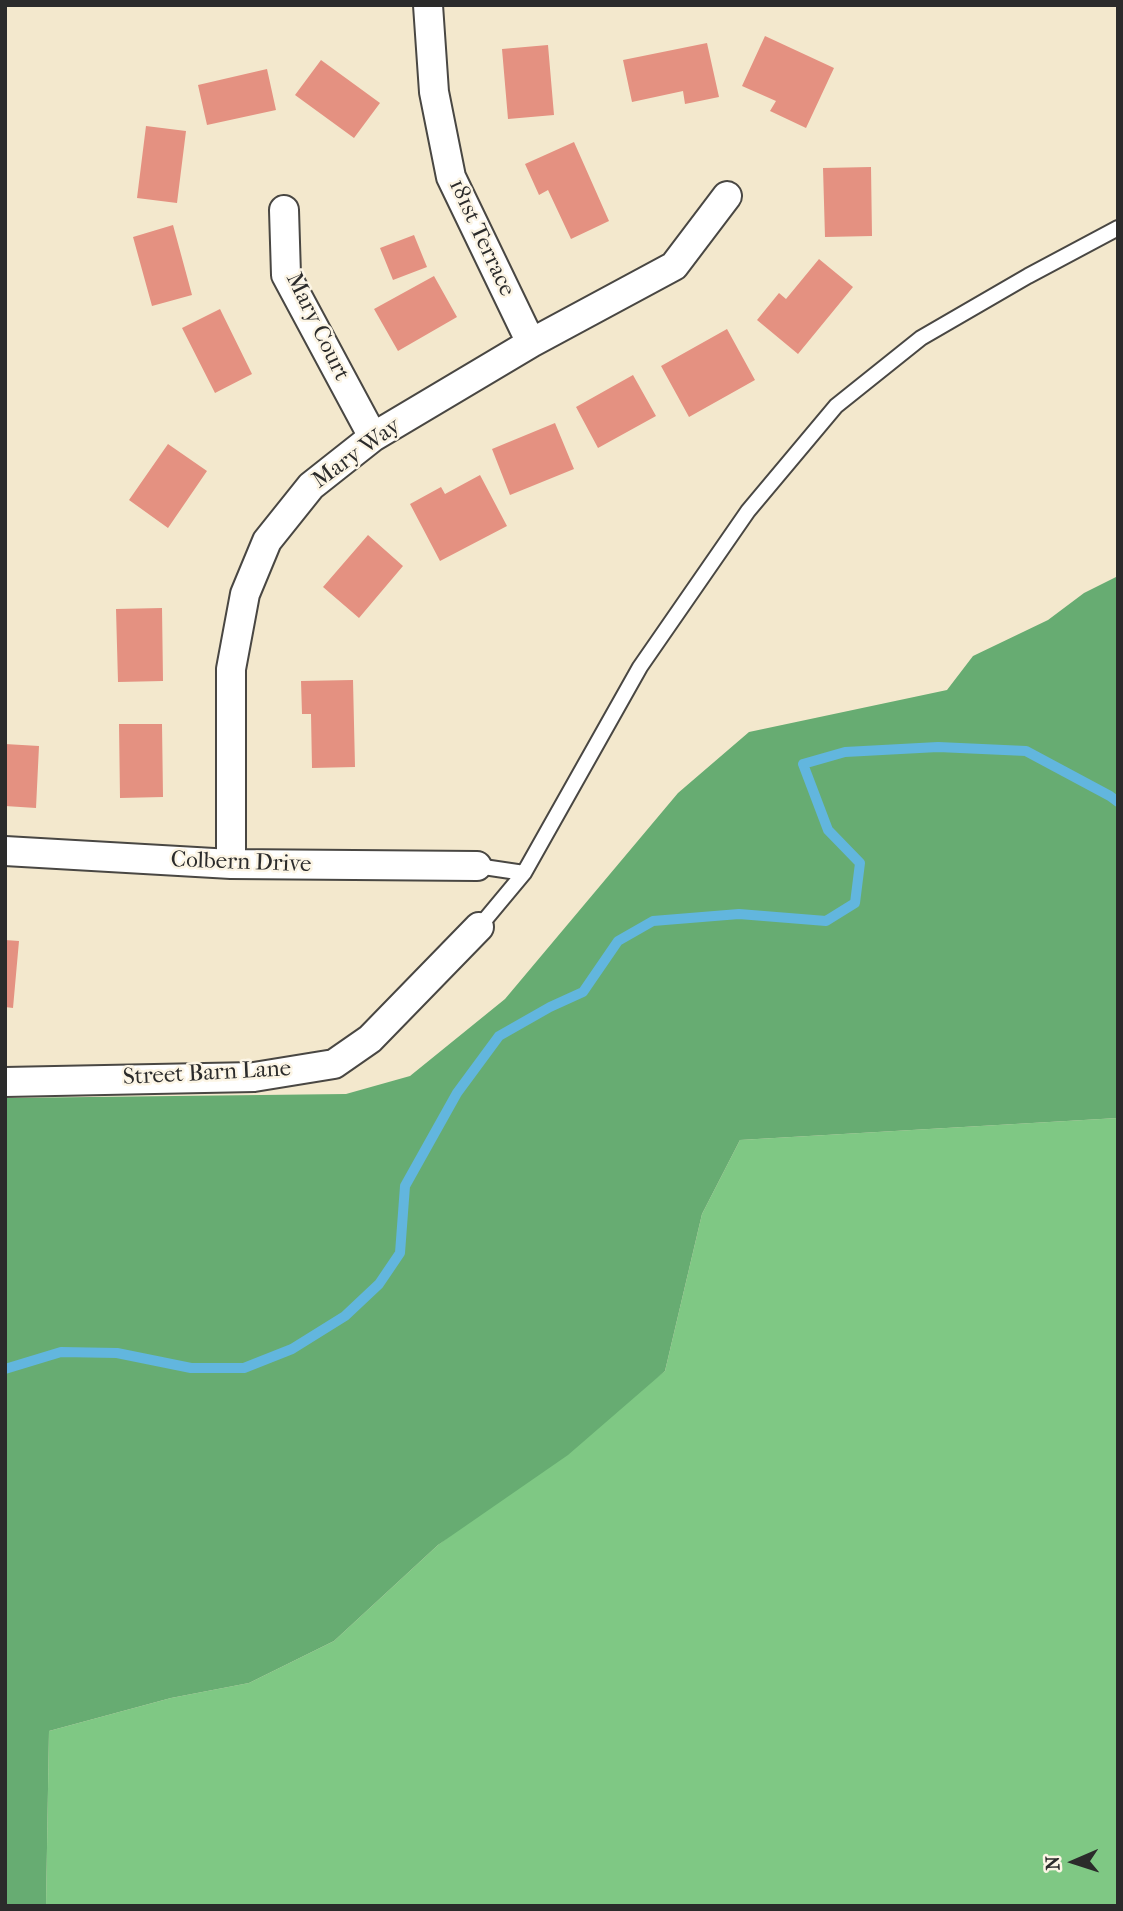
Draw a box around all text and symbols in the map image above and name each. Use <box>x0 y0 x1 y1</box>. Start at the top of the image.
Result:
street label: 181st Terrace <box>442 175 520 301</box>
street label: Mary Court <box>279 269 355 385</box>
street label: Mary Way <box>308 413 406 495</box>
street label: Colbern Drive <box>170 847 312 879</box>
street label: Street Barn Lane <box>122 1056 292 1092</box>
north arrow <box>1039 1827 1109 1897</box>
text: N <box>1042 1855 1064 1871</box>

